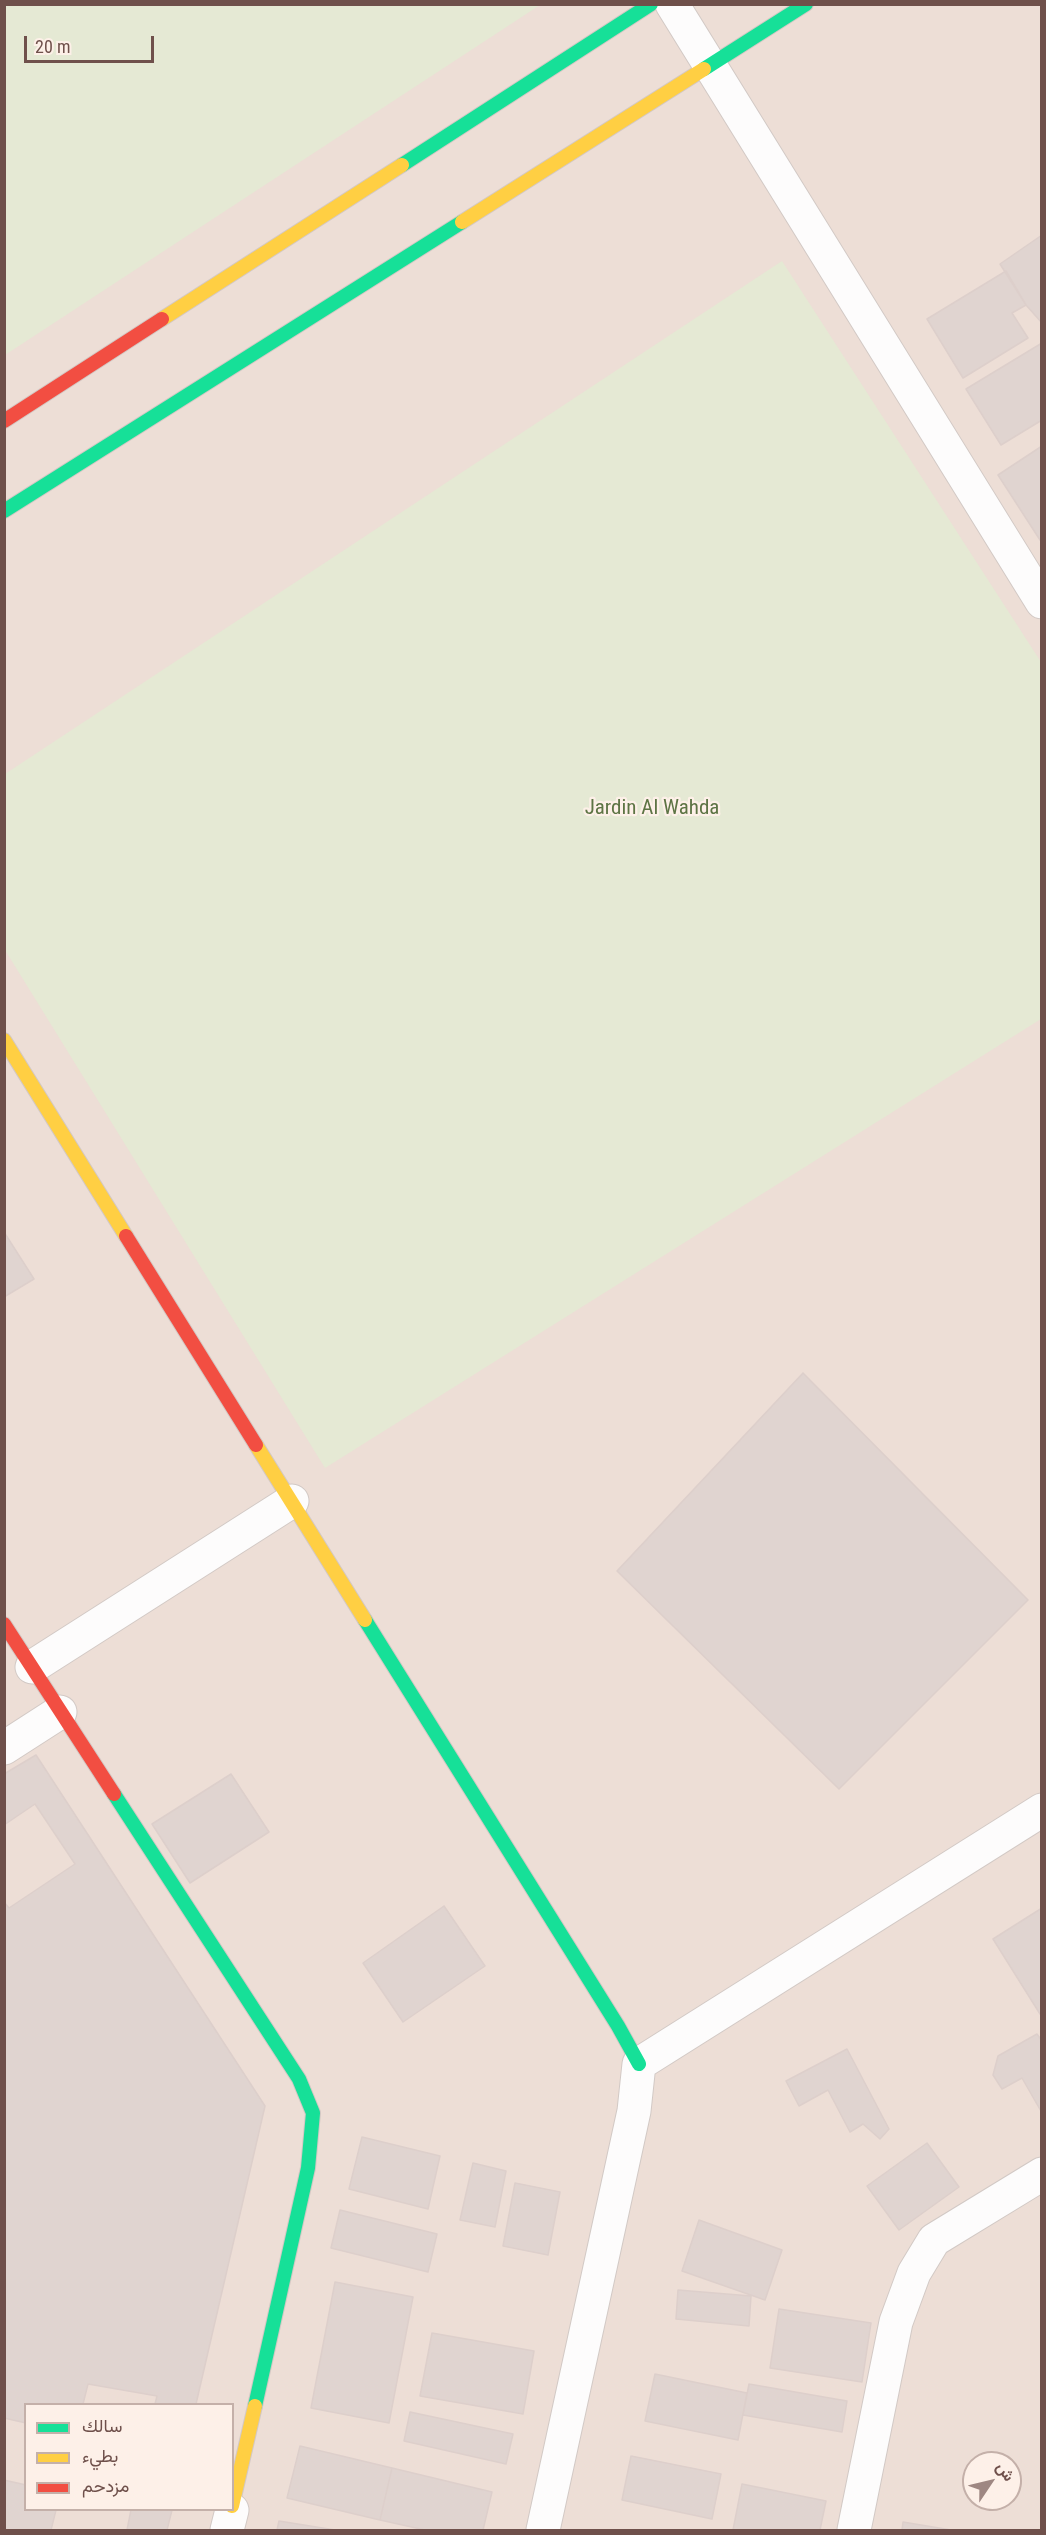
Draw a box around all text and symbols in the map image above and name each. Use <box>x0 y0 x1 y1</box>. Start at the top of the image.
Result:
scale bar <box>27 24 158 62</box>
text: 20 m <box>35 36 70 57</box>
park label: Jardin Al Wahda <box>585 796 719 822</box>
legend <box>24 2403 234 2511</box>
text: سالك <box>82 2415 122 2436</box>
text: بطيء <box>82 2445 118 2466</box>
north arrow <box>962 2451 1022 2511</box>
text: ش <box>992 2458 1019 2485</box>
text: مزدحم <box>82 2475 129 2496</box>

